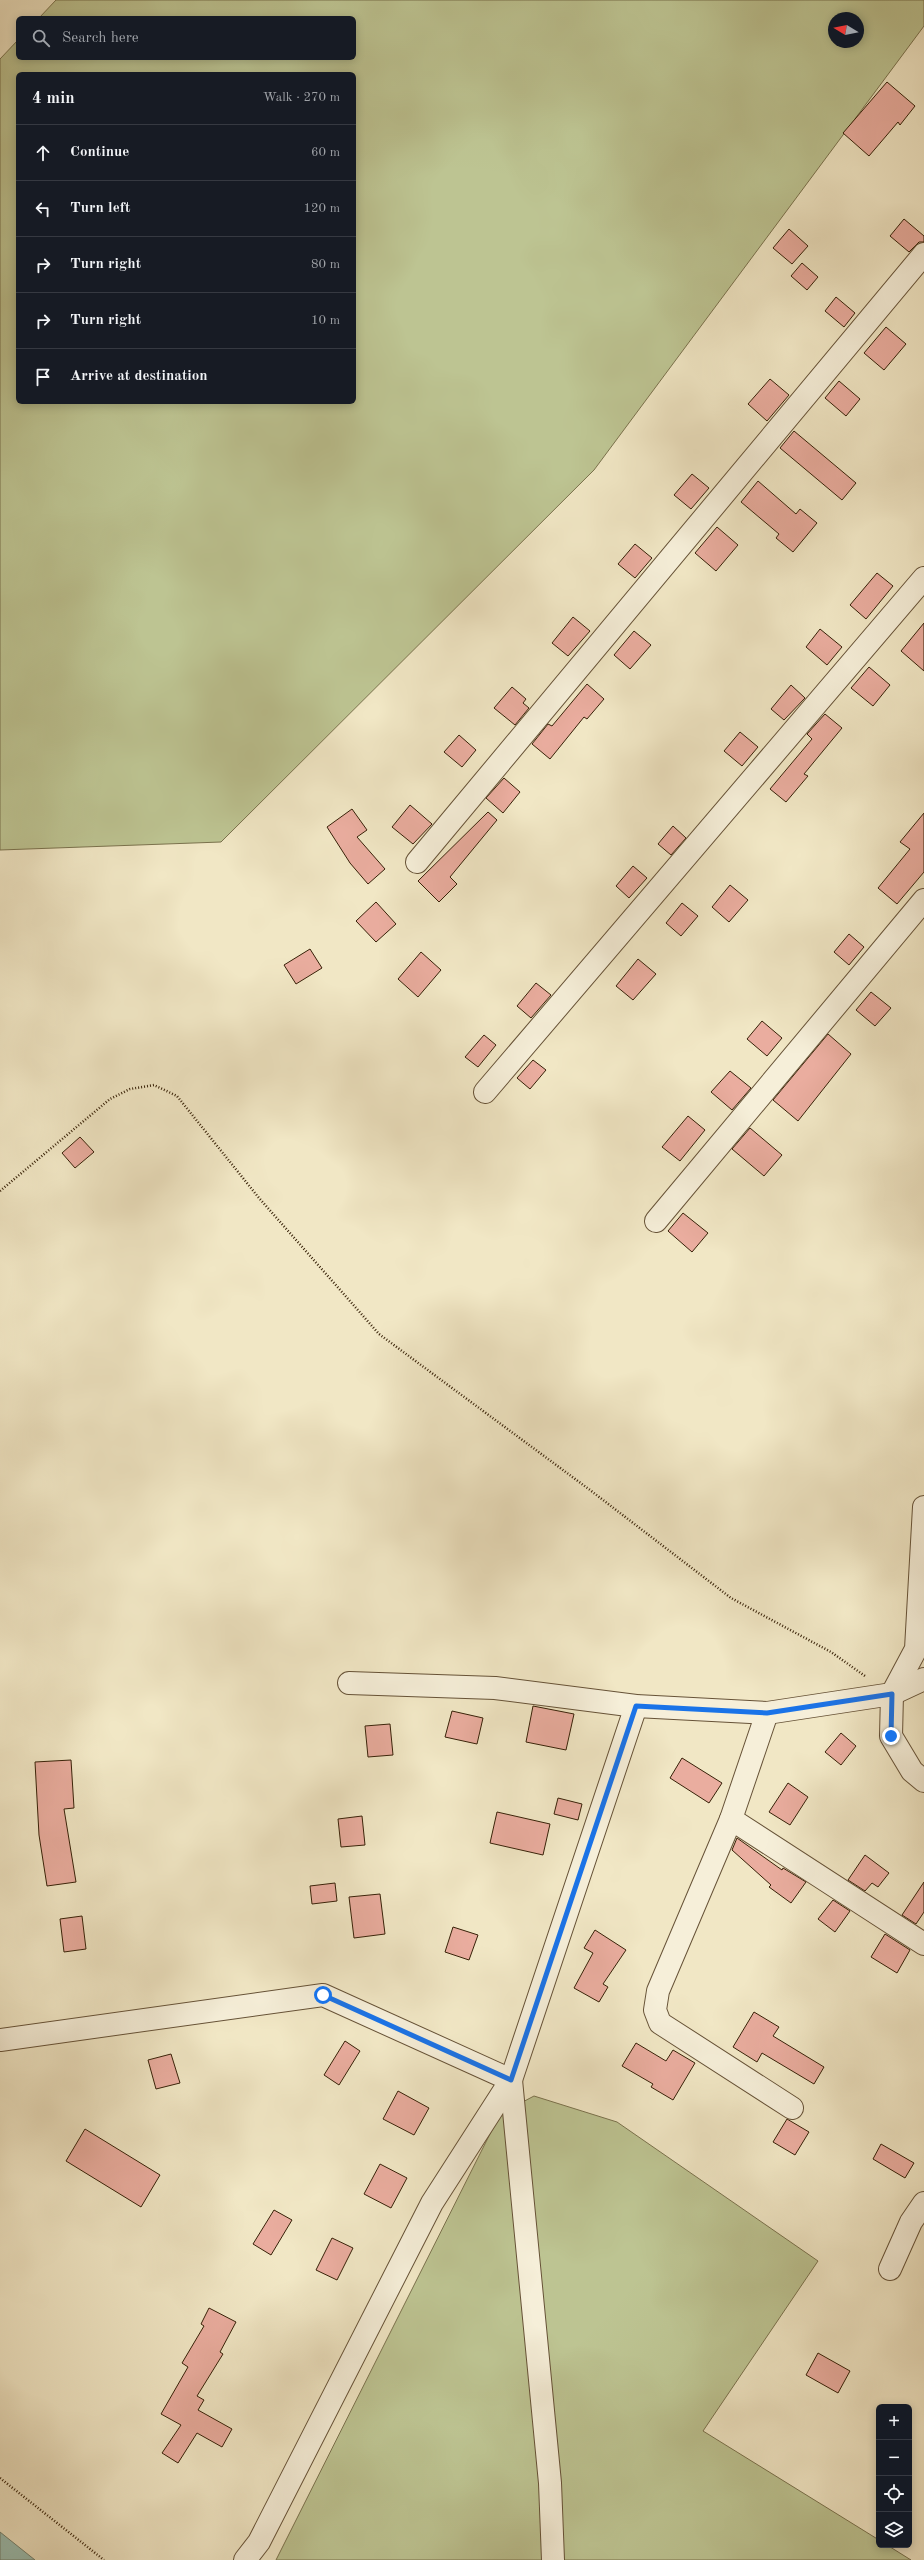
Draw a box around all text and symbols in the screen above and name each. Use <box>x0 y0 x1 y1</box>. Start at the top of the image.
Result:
north arrow <box>828 12 864 48</box>
search box <box>16 16 356 60</box>
icon: search <box>30 27 52 49</box>
text: Search here <box>62 31 139 46</box>
text: 4 min <box>32 90 75 107</box>
text: Walk · 270 m <box>263 91 340 104</box>
icon: ahead <box>32 142 54 164</box>
text: Continue <box>70 145 129 160</box>
text: 60 m <box>311 146 340 159</box>
icon: left <box>32 198 54 220</box>
text: Turn left <box>70 201 130 216</box>
text: 120 m <box>303 202 340 215</box>
icon: right <box>32 254 54 276</box>
text: Turn right <box>70 257 141 272</box>
text: 80 m <box>311 258 340 271</box>
icon: right <box>32 310 54 332</box>
text: Turn right <box>70 313 141 328</box>
text: 10 m <box>311 314 340 327</box>
icon: arrive <box>32 366 54 388</box>
text: Arrive at destination <box>70 369 208 384</box>
route end <box>882 1727 900 1745</box>
route start <box>314 1986 332 2004</box>
map controls <box>876 2404 912 2548</box>
button: + <box>876 2404 912 2440</box>
button: − <box>876 2440 912 2476</box>
button: locate <box>876 2476 912 2512</box>
button: layers <box>876 2512 912 2548</box>

